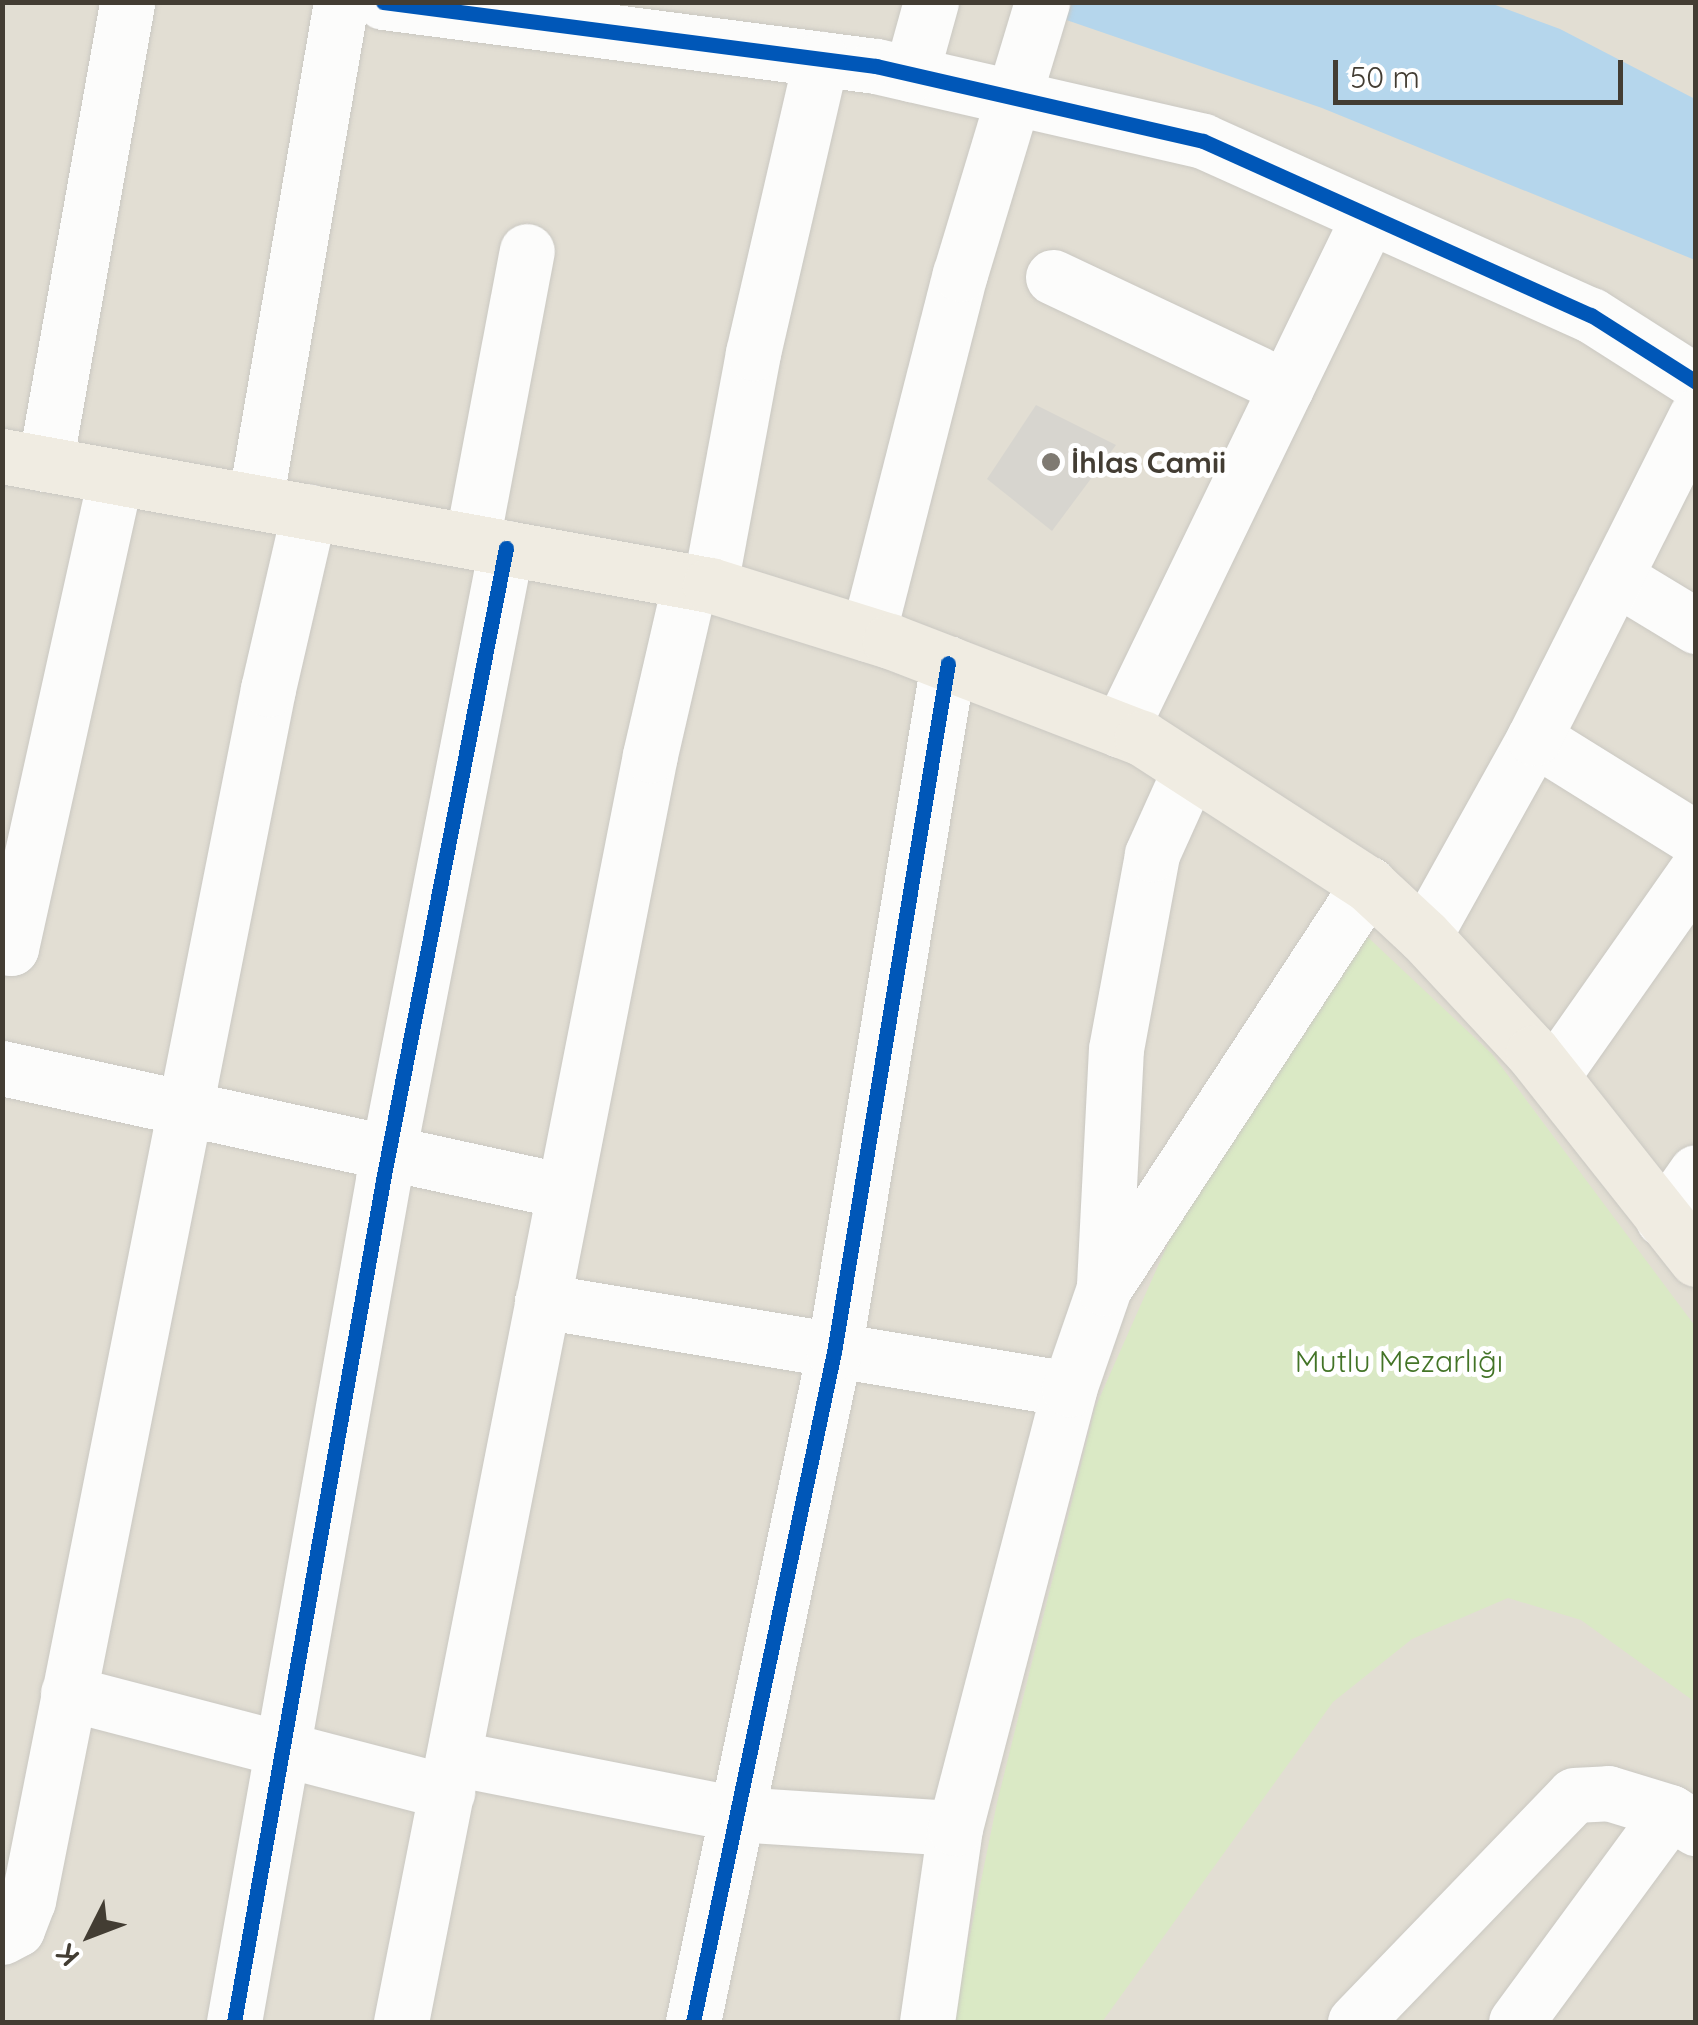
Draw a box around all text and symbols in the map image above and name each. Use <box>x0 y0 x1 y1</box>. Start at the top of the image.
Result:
scale bar <box>1338 40 1628 102</box>
text: 50 m <box>1350 58 1420 96</box>
place label: İhlas Camii <box>1071 444 1226 480</box>
marker: İhlas Camii <box>1040 451 1062 473</box>
park label: Mutlu Mezarlığı <box>1295 1343 1503 1379</box>
north arrow <box>40 1885 140 1985</box>
text: K <box>48 1937 86 1974</box>

